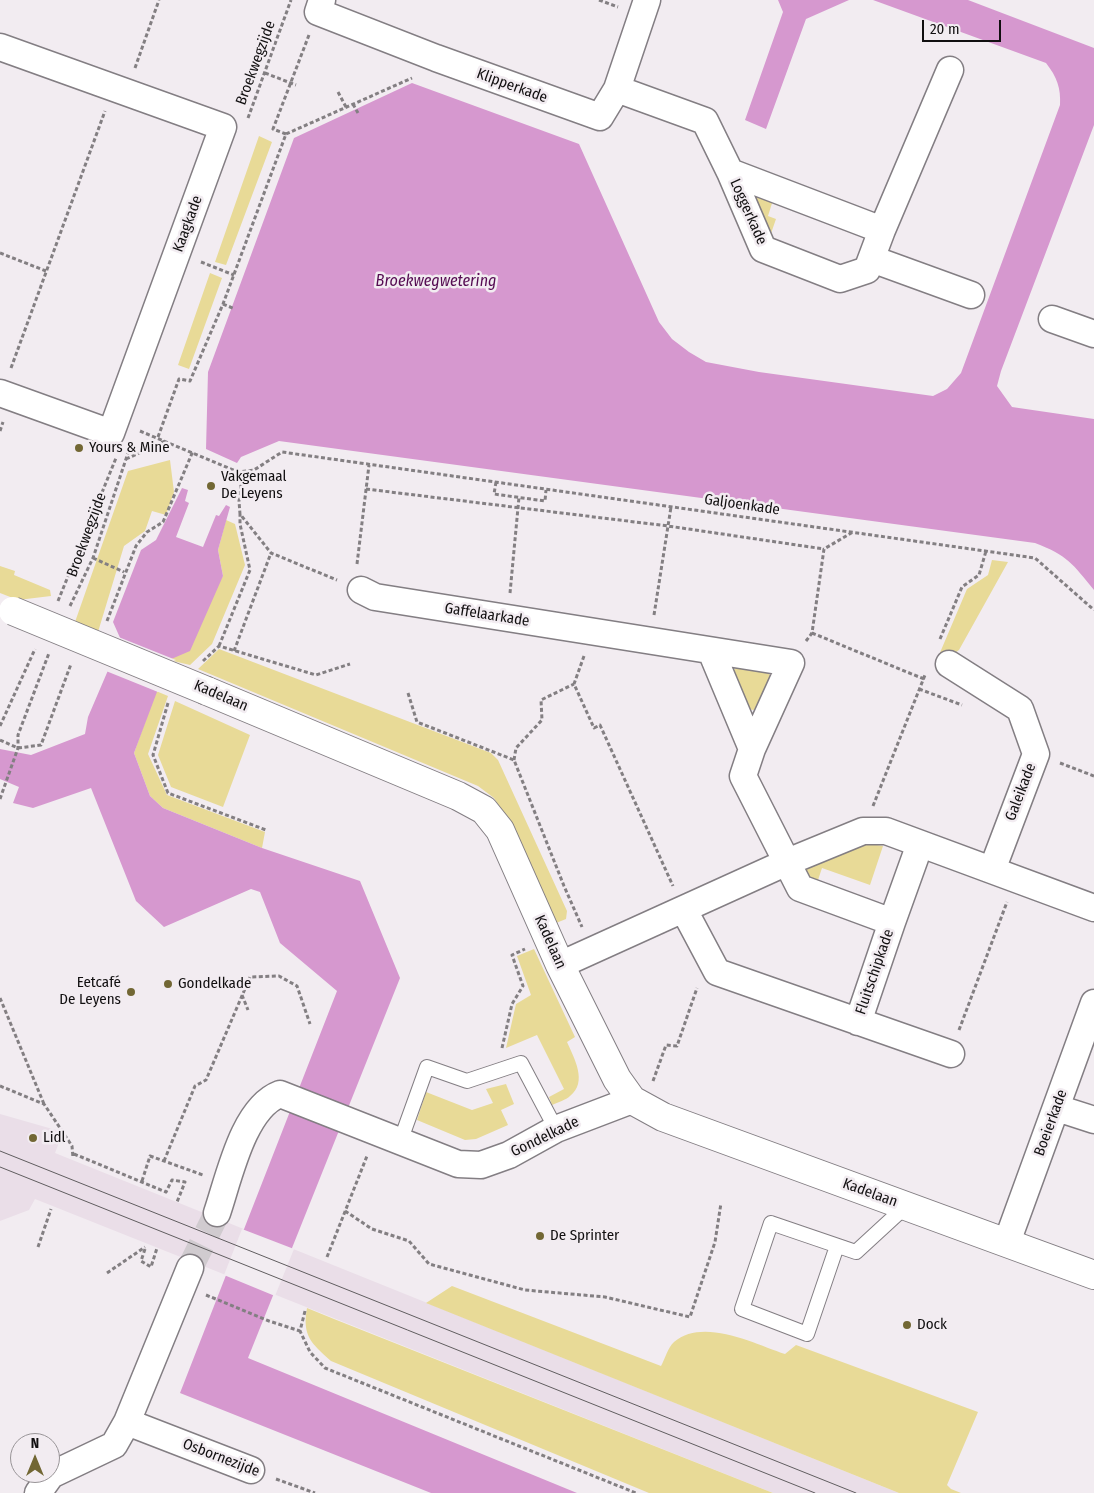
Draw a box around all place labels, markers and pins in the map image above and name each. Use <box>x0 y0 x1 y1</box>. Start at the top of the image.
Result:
place label: Yours & Mine <box>89 439 170 457</box>
marker: Yours & Mine <box>73 442 85 454</box>
place label: Vakgemaal De Leyens <box>221 468 286 503</box>
marker: Vakgemaal De Leyens <box>205 480 217 492</box>
place label: Eetcafé De Leyens <box>59 974 121 1009</box>
place label: Gondelkade <box>178 975 251 993</box>
marker: Gondelkade <box>162 978 174 990</box>
marker: Eetcafé De Leyens <box>125 986 137 998</box>
place label: Lidl <box>43 1129 65 1147</box>
marker: Lidl <box>27 1132 39 1144</box>
place label: De Sprinter <box>550 1227 619 1245</box>
marker: De Sprinter <box>534 1230 546 1242</box>
place label: Dock <box>917 1316 947 1334</box>
marker: Dock <box>901 1319 913 1331</box>

